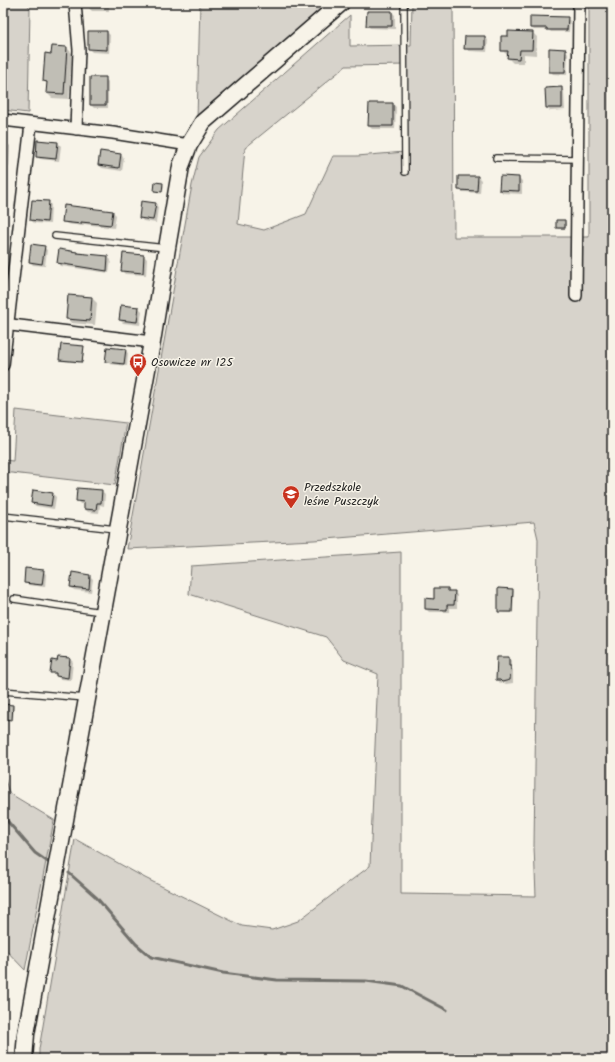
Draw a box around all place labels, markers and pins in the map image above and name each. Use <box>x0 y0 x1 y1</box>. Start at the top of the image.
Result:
bus stop icon: Osowicze nr 125 <box>128 352 148 377</box>
place label: Osowicze nr 125 <box>151 353 235 372</box>
place label: Przedszkole leśne Puszczyk <box>304 478 379 511</box>
school or university icon: Przedszkole leśne Puszczyk <box>281 484 301 509</box>

